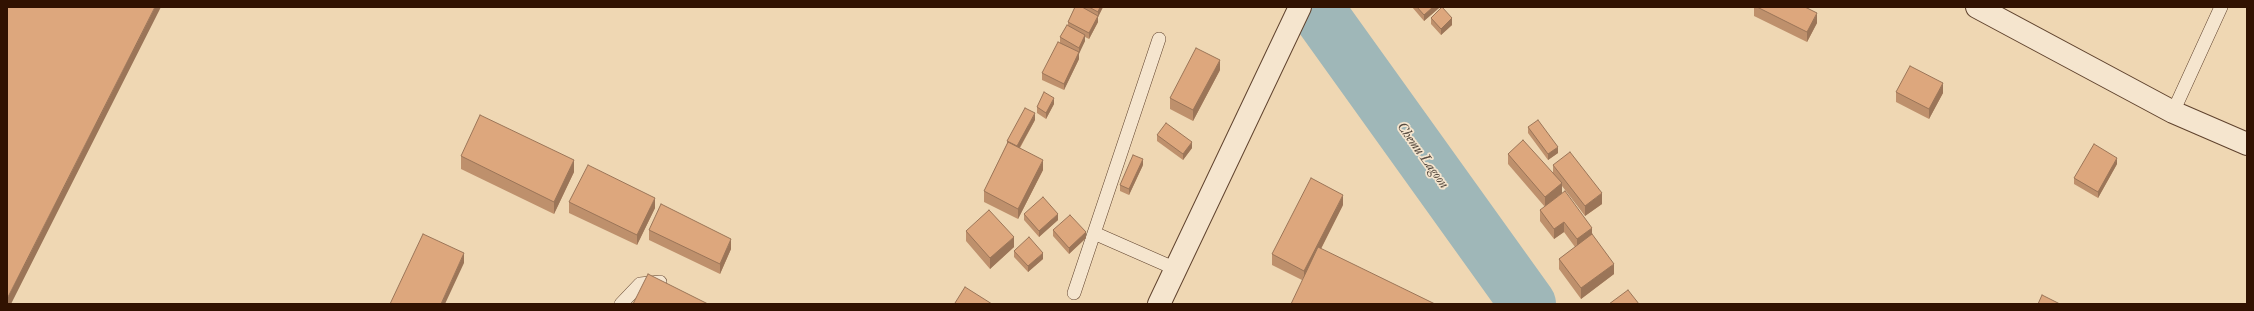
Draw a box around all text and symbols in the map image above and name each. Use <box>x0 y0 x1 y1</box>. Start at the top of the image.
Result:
water label: Chemu Lagoon <box>1392 120 1452 192</box>

